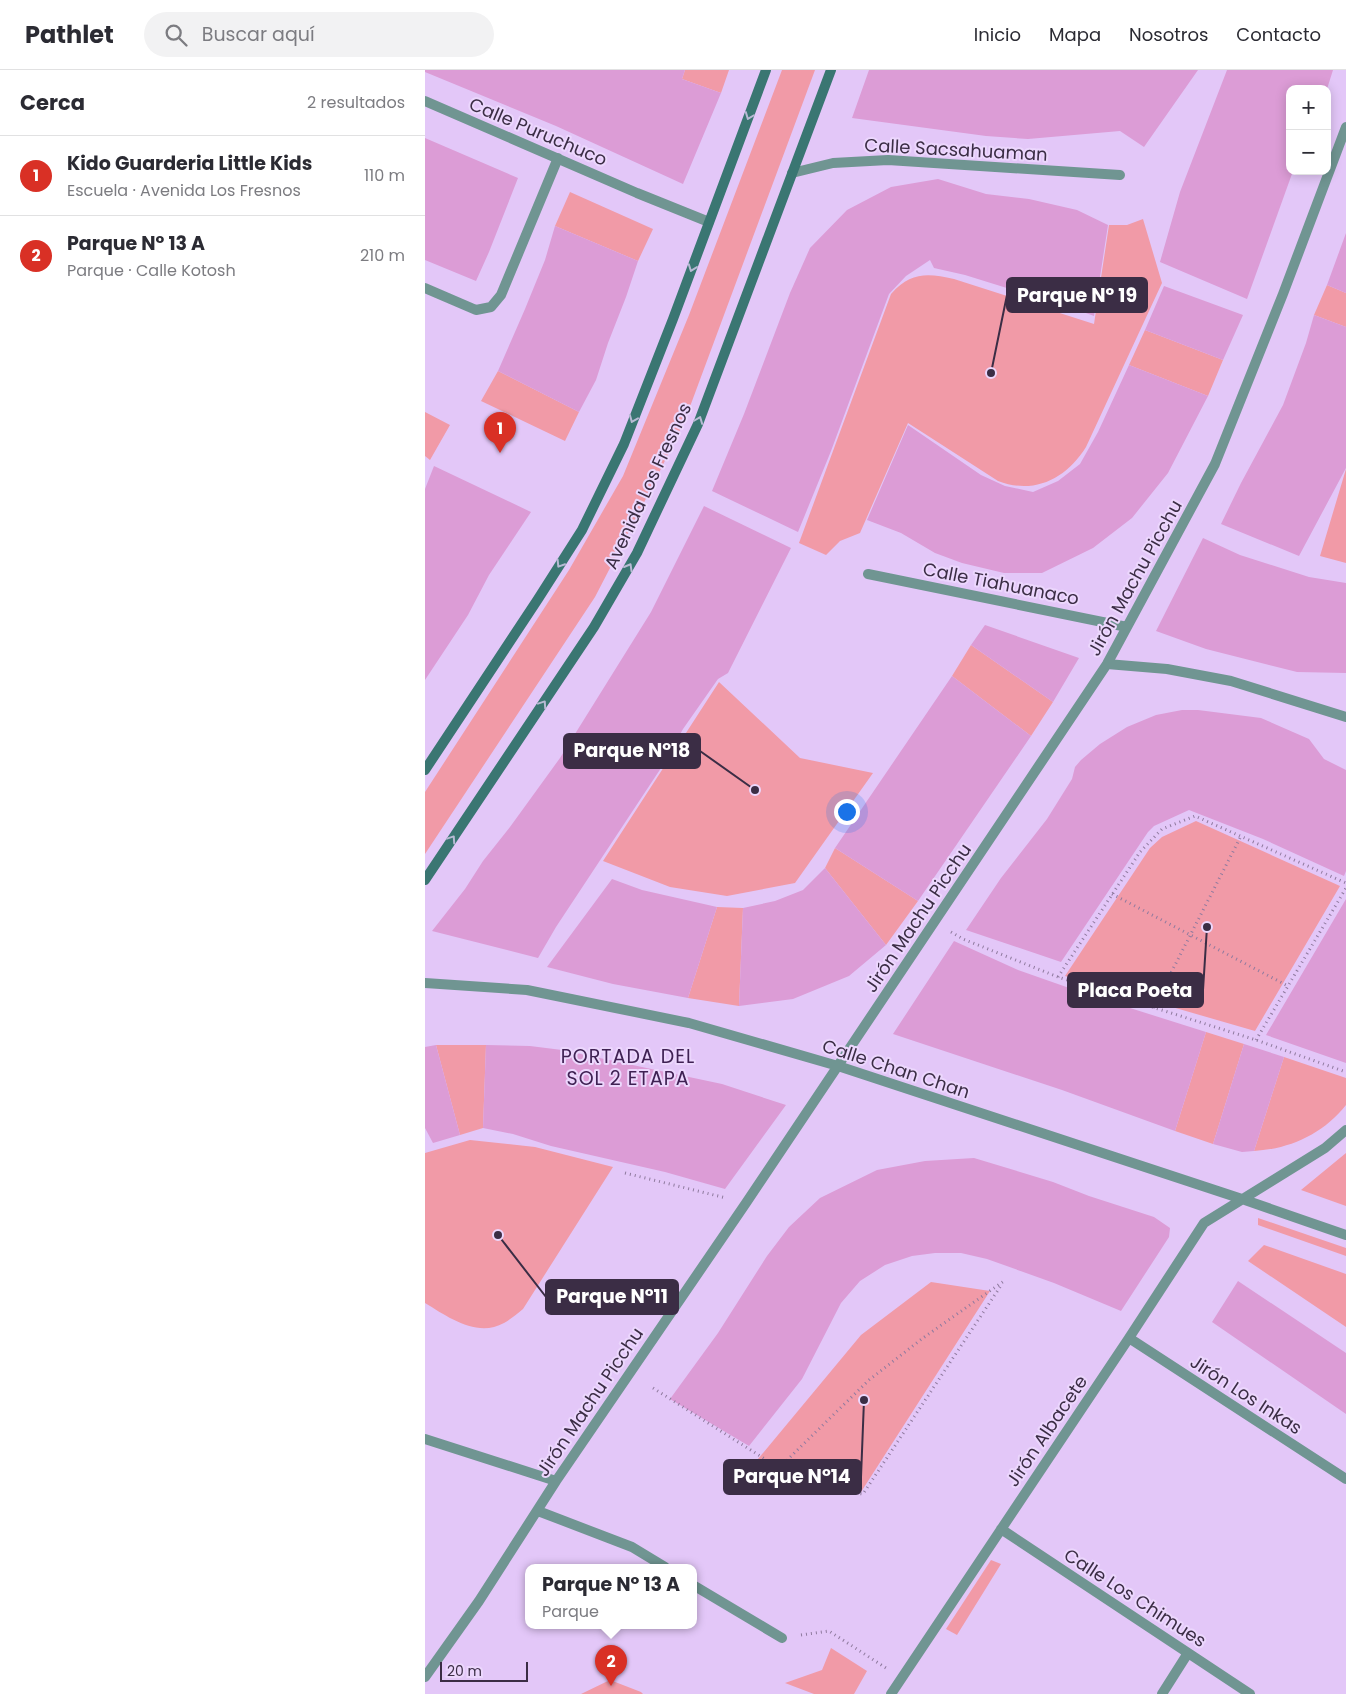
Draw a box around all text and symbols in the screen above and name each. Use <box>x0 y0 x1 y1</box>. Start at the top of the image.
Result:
search box <box>144 12 494 57</box>
text: Pathlet <box>25 18 114 51</box>
icon: search <box>162 21 190 49</box>
text: Buscar aquí <box>202 21 315 48</box>
text: Inicio <box>974 22 1021 47</box>
text: Mapa <box>1049 22 1101 47</box>
text: Nosotros <box>1129 22 1208 47</box>
text: Contacto <box>1236 22 1321 47</box>
map controls <box>1286 85 1331 175</box>
button: + <box>1286 85 1331 130</box>
text: Cerca <box>20 88 85 117</box>
text: 2 resultados <box>307 91 405 114</box>
street label: Calle Puruchuco <box>465 91 611 172</box>
one-way arrow <box>745 111 755 119</box>
button: − <box>1286 130 1331 175</box>
street label: Calle Sacsahuaman <box>864 132 1048 167</box>
text: Kido Guarderia Little Kids <box>67 150 312 177</box>
text: 1 <box>33 164 39 187</box>
text: 110 m <box>364 164 405 187</box>
text: Escuela · Avenida Los Fresnos <box>67 179 301 202</box>
text: Parque N° 13 A <box>67 230 205 257</box>
text: 2 <box>31 244 41 267</box>
text: 210 m <box>360 244 405 267</box>
text: Parque · Calle Kotosh <box>67 259 236 282</box>
one-way arrow <box>688 263 698 272</box>
callout: Parque Nº 19 <box>1007 278 1147 312</box>
text: Parque Nº 19 <box>1017 282 1137 309</box>
street label: Avenida Los Fresnos <box>598 399 697 573</box>
pin: 1 <box>484 412 516 453</box>
one-way arrow <box>629 415 639 423</box>
one-way arrow <box>693 416 703 425</box>
street label: Jirón Machu Picchu <box>1081 495 1188 660</box>
street label: Calle Tiahuanaco <box>921 556 1081 611</box>
one-way arrow <box>557 559 566 568</box>
one-way arrow <box>623 563 633 572</box>
one-way arrow <box>537 701 546 710</box>
callout: Parque N°18 <box>564 734 700 768</box>
text: Parque N°18 <box>574 737 690 764</box>
your location <box>834 799 860 825</box>
one-way arrow <box>446 836 455 845</box>
street label: Jirón Machu Picchu <box>858 838 977 997</box>
callout: Placa Poeta <box>1068 973 1203 1007</box>
text: Placa Poeta <box>1077 977 1193 1004</box>
street label: Calle Chan Chan <box>819 1033 973 1104</box>
district label: PORTADA DEL SOL 2 ETAPA <box>561 1043 695 1092</box>
callout: Parque N°11 <box>546 1280 678 1314</box>
text: Parque N°11 <box>556 1283 668 1310</box>
street label: Jirón Machu Picchu <box>530 1322 649 1481</box>
street label: Jirón Los Inkas <box>1185 1349 1307 1440</box>
street label: Jirón Albacete <box>1000 1370 1093 1491</box>
callout: Parque N°14 <box>724 1460 861 1494</box>
text: Parque N°14 <box>733 1463 851 1490</box>
street label: Calle Los Chimues <box>1059 1542 1211 1653</box>
popup <box>525 1564 697 1629</box>
text: Parque N° 13 A <box>542 1571 680 1598</box>
text: Parque <box>542 1600 599 1623</box>
pin: 2 <box>595 1645 627 1686</box>
scale bar <box>440 1659 527 1682</box>
text: 20 m <box>447 1661 482 1681</box>

